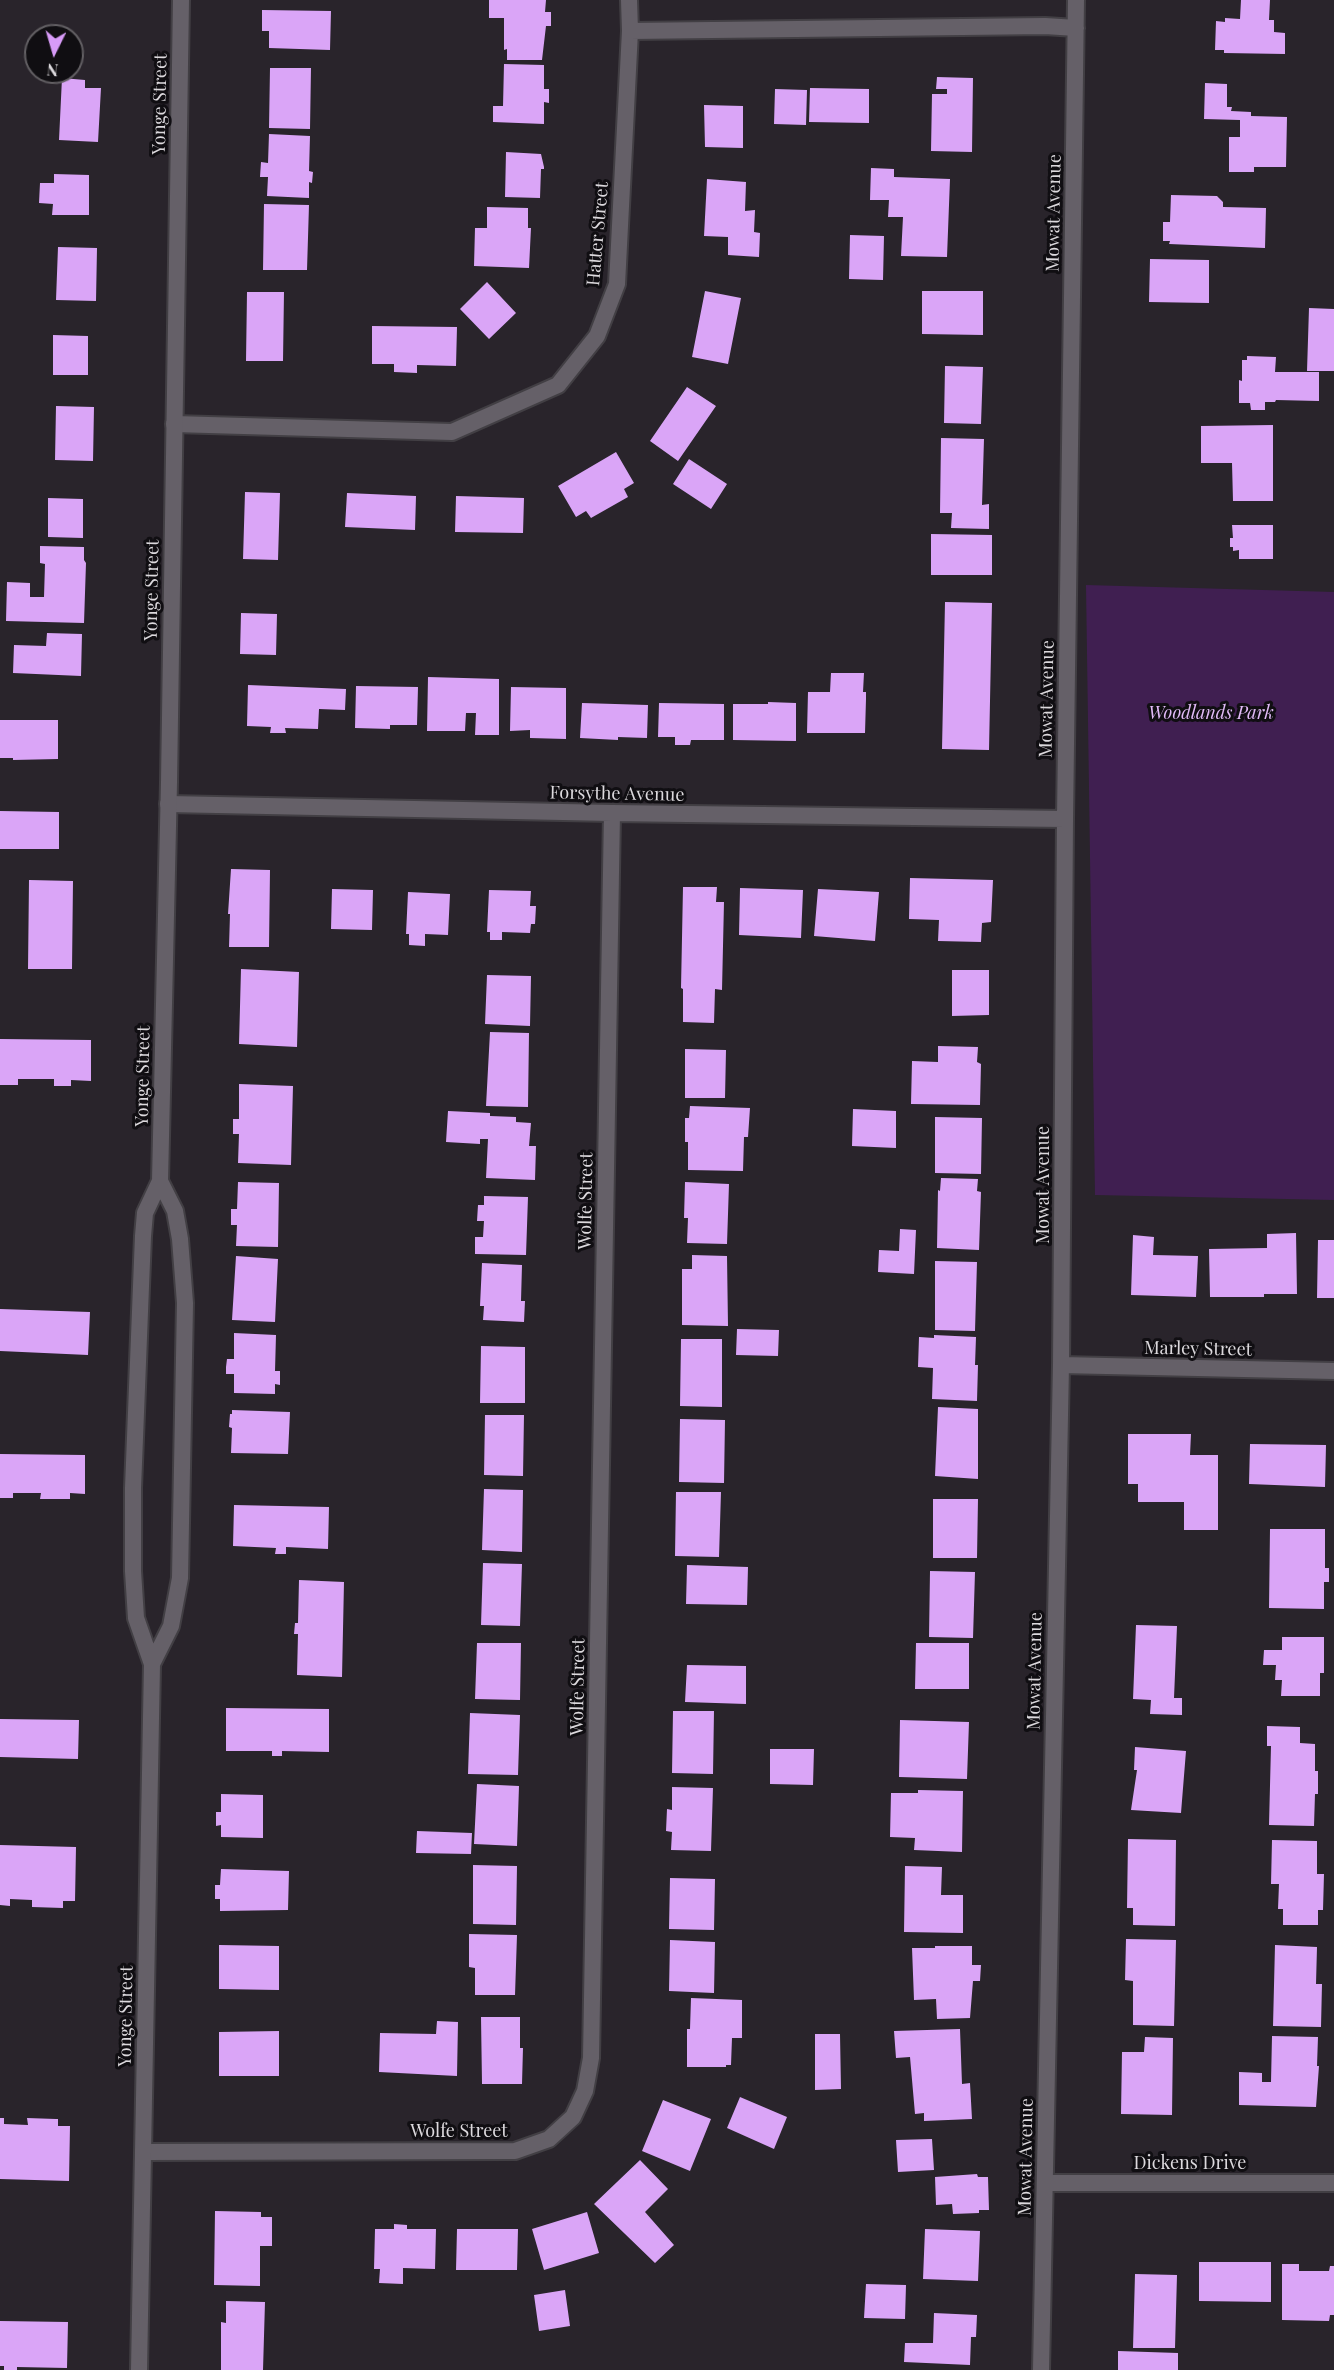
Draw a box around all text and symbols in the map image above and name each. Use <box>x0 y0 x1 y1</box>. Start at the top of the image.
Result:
north arrow <box>24 24 84 84</box>
street label: Yonge Street <box>148 53 172 155</box>
text: N <box>46 59 59 81</box>
street label: Mowat Avenue <box>1042 154 1066 272</box>
street label: Hatter Street <box>583 181 613 287</box>
street label: Yonge Street <box>140 539 164 641</box>
street label: Mowat Avenue <box>1035 640 1059 758</box>
park label: Woodlands Park <box>1148 702 1274 724</box>
street label: Forsythe Avenue <box>549 782 685 806</box>
street label: Yonge Street <box>131 1025 155 1127</box>
street label: Mowat Avenue <box>1032 1126 1054 1244</box>
street label: Wolfe Street <box>574 1152 598 1250</box>
street label: Marley Street <box>1144 1337 1252 1361</box>
street label: Mowat Avenue <box>1023 1612 1047 1730</box>
street label: Wolfe Street <box>566 1638 590 1736</box>
street label: Yonge Street <box>114 1965 138 2067</box>
street label: Mowat Avenue <box>1014 2098 1038 2216</box>
street label: Wolfe Street <box>410 2120 508 2142</box>
street label: Dickens Drive <box>1134 2152 1246 2174</box>

